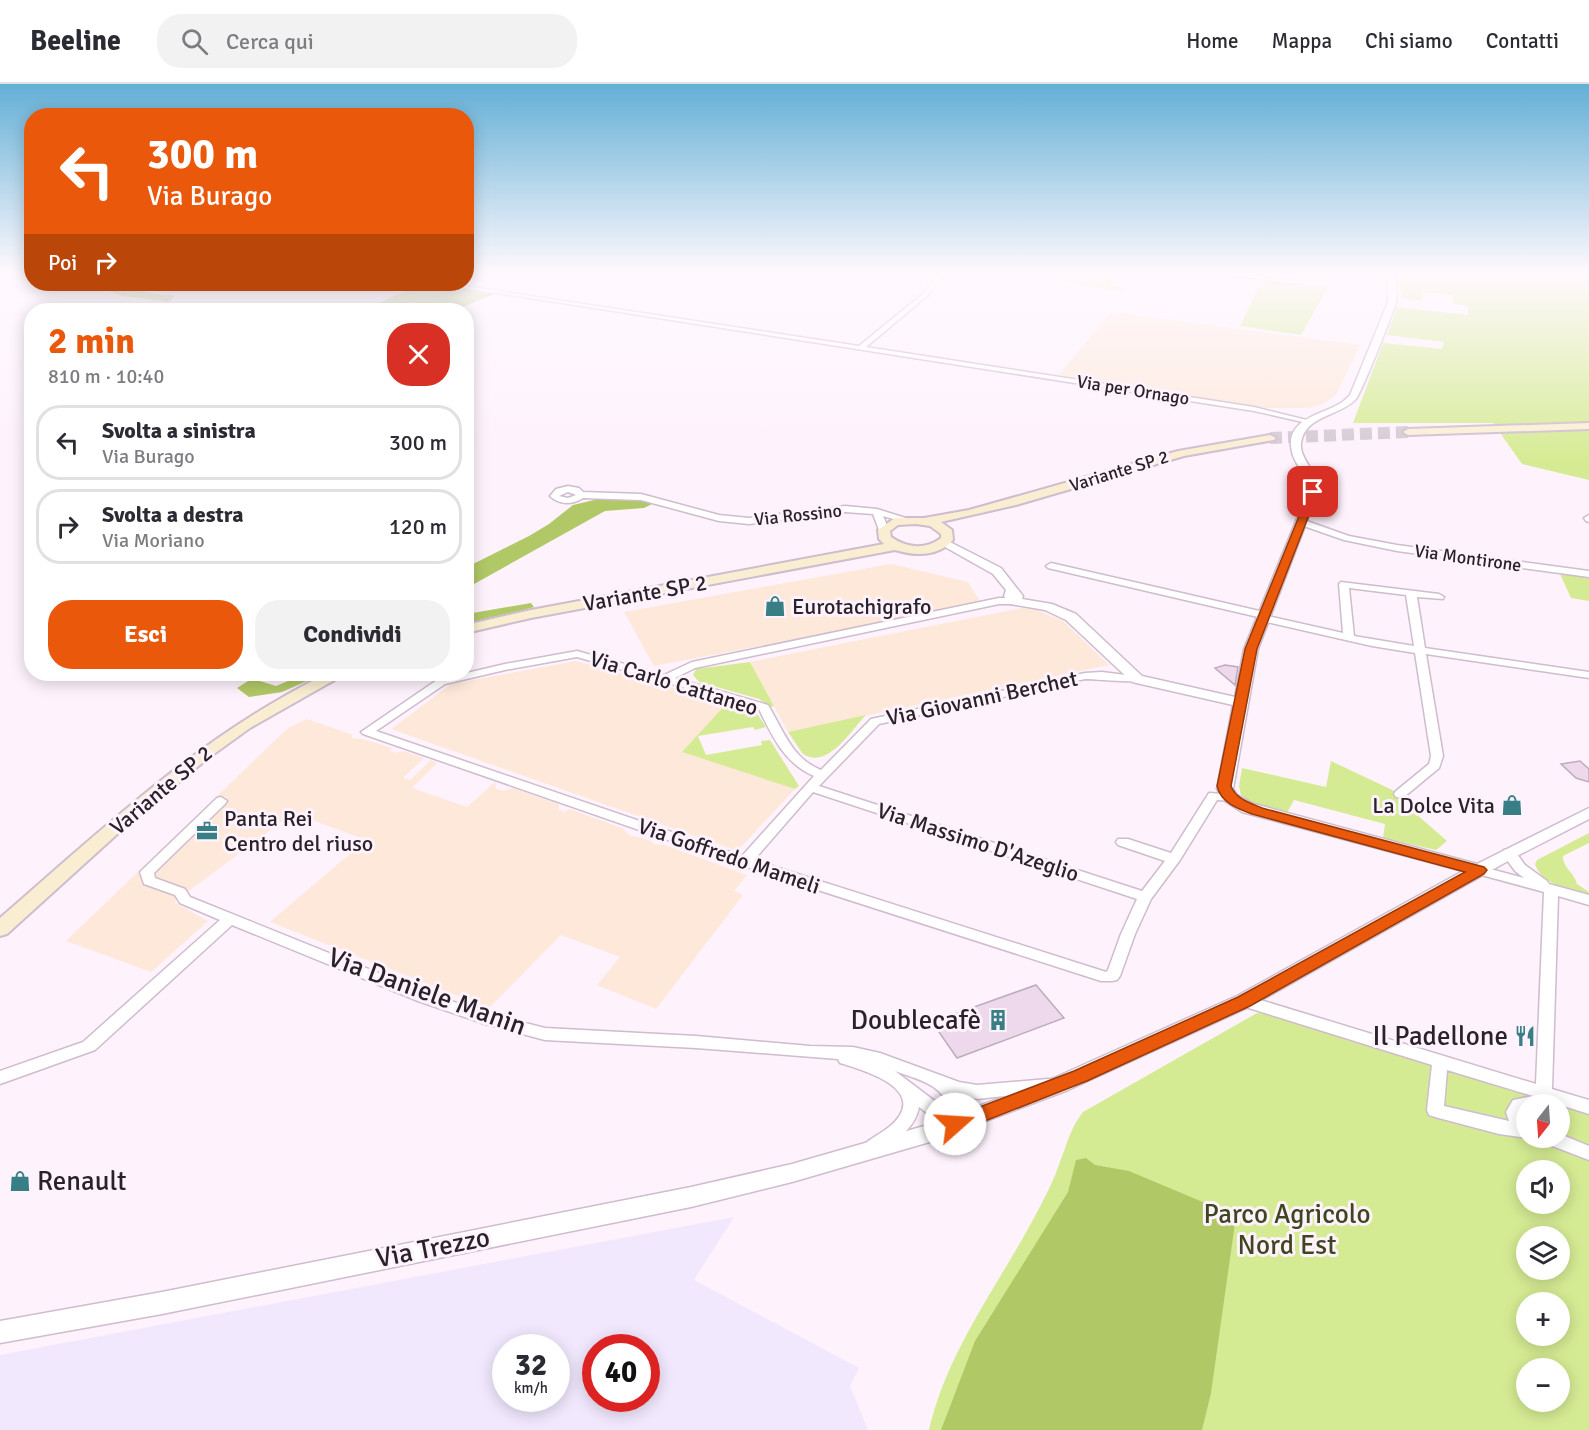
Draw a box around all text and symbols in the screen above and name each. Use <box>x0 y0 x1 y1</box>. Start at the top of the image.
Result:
search box <box>157 14 577 68</box>
text: Beeline <box>30 24 121 58</box>
icon: search <box>178 25 211 58</box>
text: Cerca qui <box>226 28 314 55</box>
text: Home <box>1186 28 1239 54</box>
text: Mappa <box>1272 28 1332 54</box>
text: Chi siamo <box>1365 28 1453 54</box>
text: Contatti <box>1486 28 1559 54</box>
text: 300 m <box>147 129 258 180</box>
icon: left <box>48 132 126 210</box>
text: Via Burago <box>147 180 272 213</box>
icon: right <box>89 246 122 279</box>
text: Poi <box>48 249 77 276</box>
text: 2 min <box>48 319 135 364</box>
button: close <box>387 323 450 386</box>
text: 810 m · 10:40 <box>48 364 164 389</box>
street label: Via per Ornago <box>1075 370 1191 410</box>
text: Svolta a sinistra <box>102 417 256 444</box>
icon: left <box>51 426 84 459</box>
text: 300 m <box>389 429 447 456</box>
text: Via Burago <box>102 444 195 469</box>
street label: Variante SP 2 <box>1067 445 1171 497</box>
pin <box>1287 466 1338 517</box>
icon: arrive <box>1296 475 1329 508</box>
street label: Via Rossino <box>753 499 843 531</box>
text: Svolta a destra <box>102 501 243 528</box>
icon: right <box>51 510 84 543</box>
text: 120 m <box>389 513 447 540</box>
text: Via Moriano <box>102 528 205 553</box>
street label: Via Montirone <box>1413 540 1523 576</box>
street label: Variante SP 2 <box>581 569 709 617</box>
place label: Eurotachigrafo <box>792 593 932 620</box>
shop icon: Eurotachigrafo <box>763 594 787 618</box>
button: Esci <box>48 600 243 669</box>
button: Condividi <box>255 600 450 669</box>
street label: Via Carlo Cattaneo <box>587 645 761 721</box>
street label: Via Giovanni Berchet <box>884 664 1080 731</box>
street label: Variante SP 2 <box>104 739 218 841</box>
place label: La Dolce Vita <box>1372 792 1495 819</box>
shop icon: La Dolce Vita <box>1500 793 1524 817</box>
street label: Via Massimo D'Azeglio <box>874 797 1082 887</box>
place label: Panta Rei Centro del riuso <box>224 805 373 857</box>
street label: Via Goffredo Mameli <box>634 812 824 900</box>
office icon: Panta Rei Centro del riuso <box>195 819 219 843</box>
street label: Via Daniele Manin <box>323 941 531 1043</box>
place label: Doublecafè <box>851 1004 981 1037</box>
building icon: Doublecafè <box>986 1008 1010 1032</box>
place label: Il Padellone <box>1373 1020 1508 1053</box>
restaurant icon: Il Padellone <box>1513 1024 1537 1048</box>
position arrow <box>923 1092 987 1156</box>
north arrow <box>1516 1094 1570 1148</box>
map controls <box>1516 1094 1570 1412</box>
button: sound <box>1516 1160 1570 1214</box>
place label: Renault <box>37 1165 127 1198</box>
shop icon: Renault <box>8 1169 32 1193</box>
park label: Parco Agricolo Nord Est <box>1204 1198 1371 1262</box>
street label: Via Trezzo <box>373 1221 493 1275</box>
button: layers <box>1516 1226 1570 1280</box>
button: + <box>1516 1292 1570 1346</box>
speed limit sign: 40 <box>582 1334 660 1412</box>
text: 32 <box>515 1347 547 1384</box>
button: − <box>1516 1358 1570 1412</box>
text: km/h <box>514 1379 548 1397</box>

